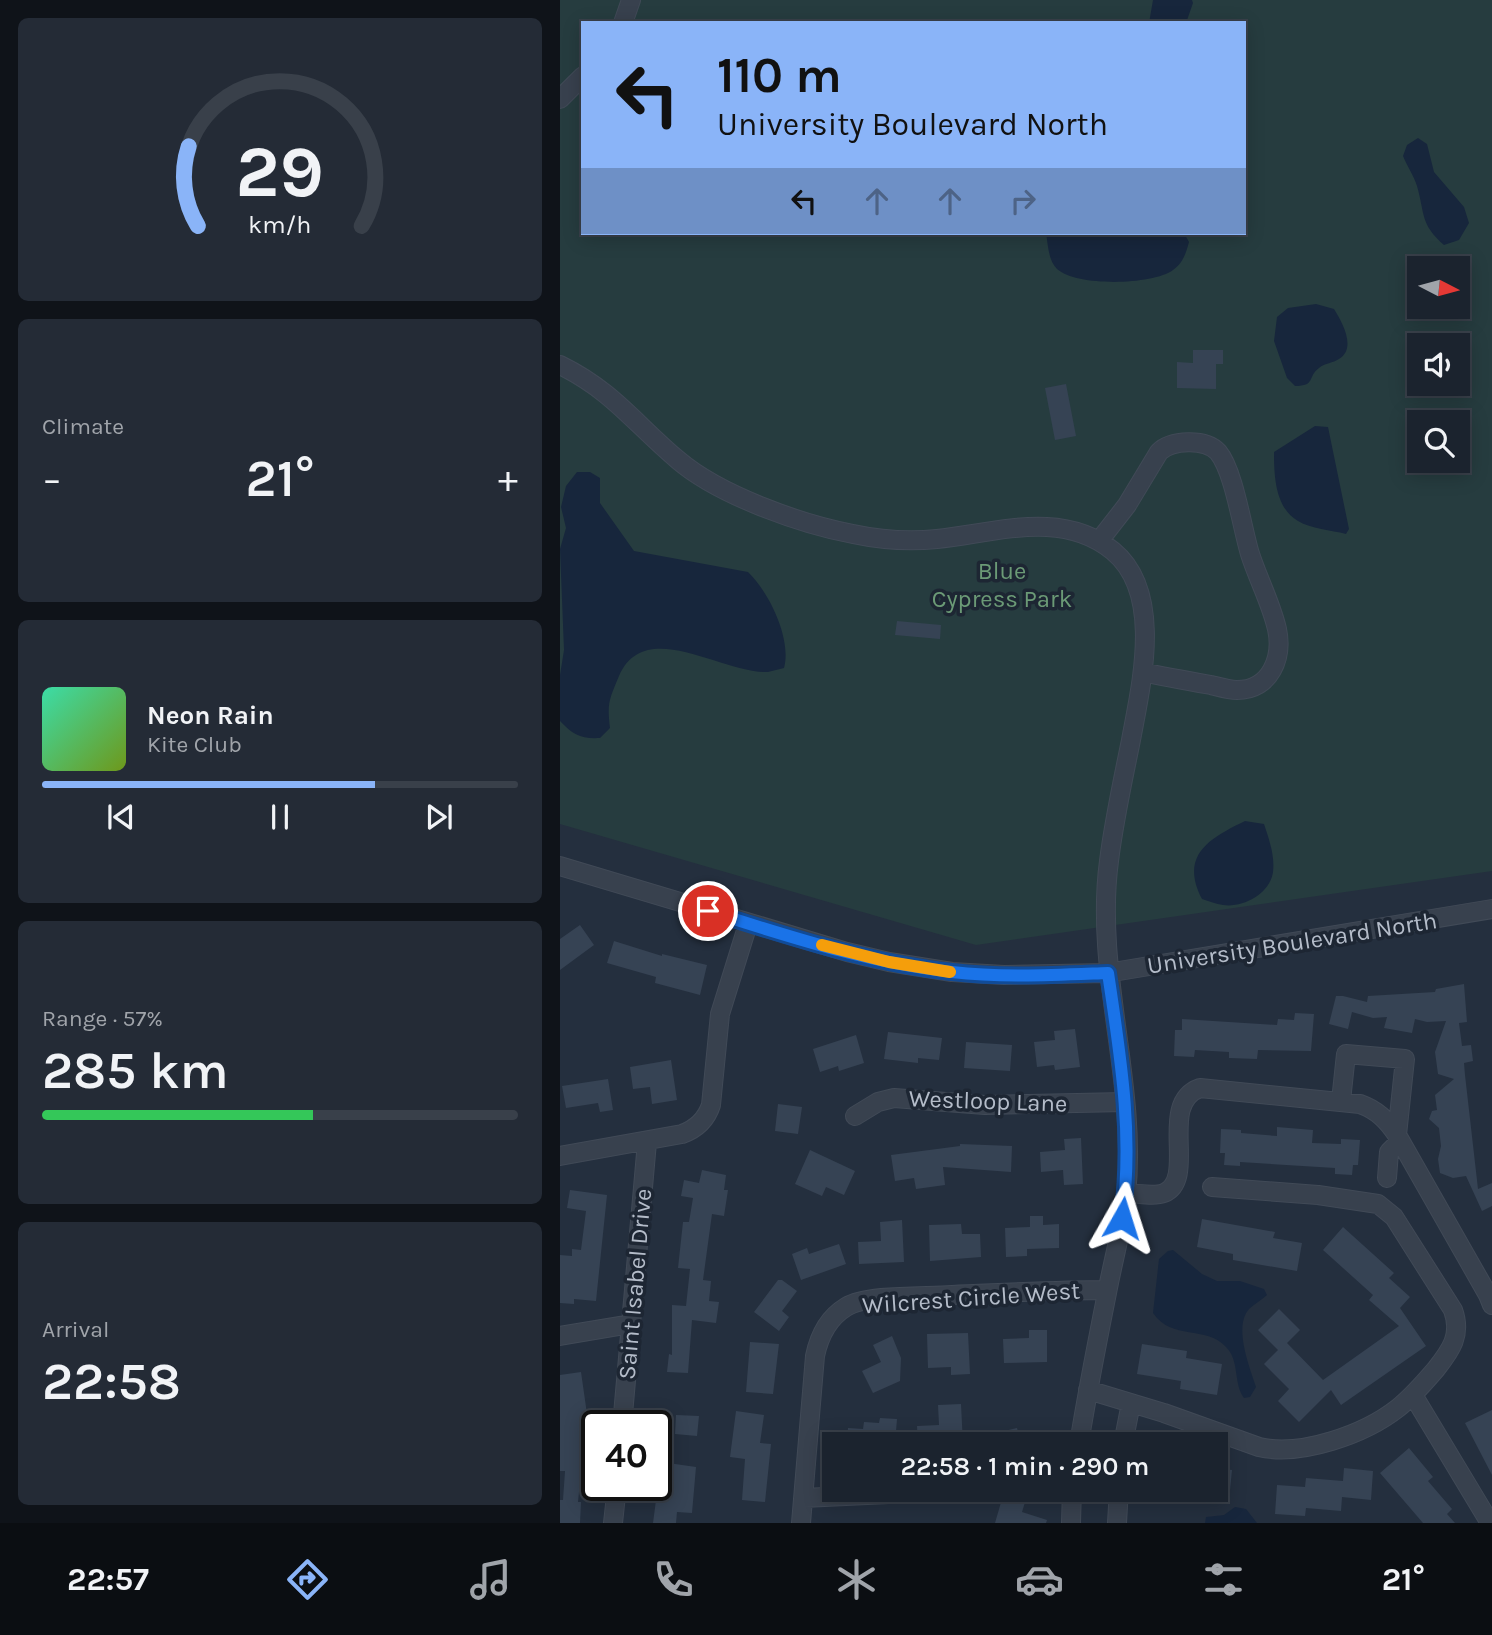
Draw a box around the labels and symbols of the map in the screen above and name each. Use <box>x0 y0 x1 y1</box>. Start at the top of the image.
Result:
north arrow <box>1407 256 1470 318</box>
park label: Blue Cypress Park <box>932 557 1072 613</box>
pin <box>678 881 738 941</box>
street label: University Boulevard North <box>1145 906 1439 980</box>
street label: Westloop Lane <box>908 1084 1068 1118</box>
position arrow <box>1085 1181 1159 1255</box>
street label: Saint Isabel Drive <box>613 1187 657 1381</box>
street label: Wilcrest Circle West <box>861 1276 1081 1320</box>
speed limit sign: 40 <box>581 1410 672 1501</box>

